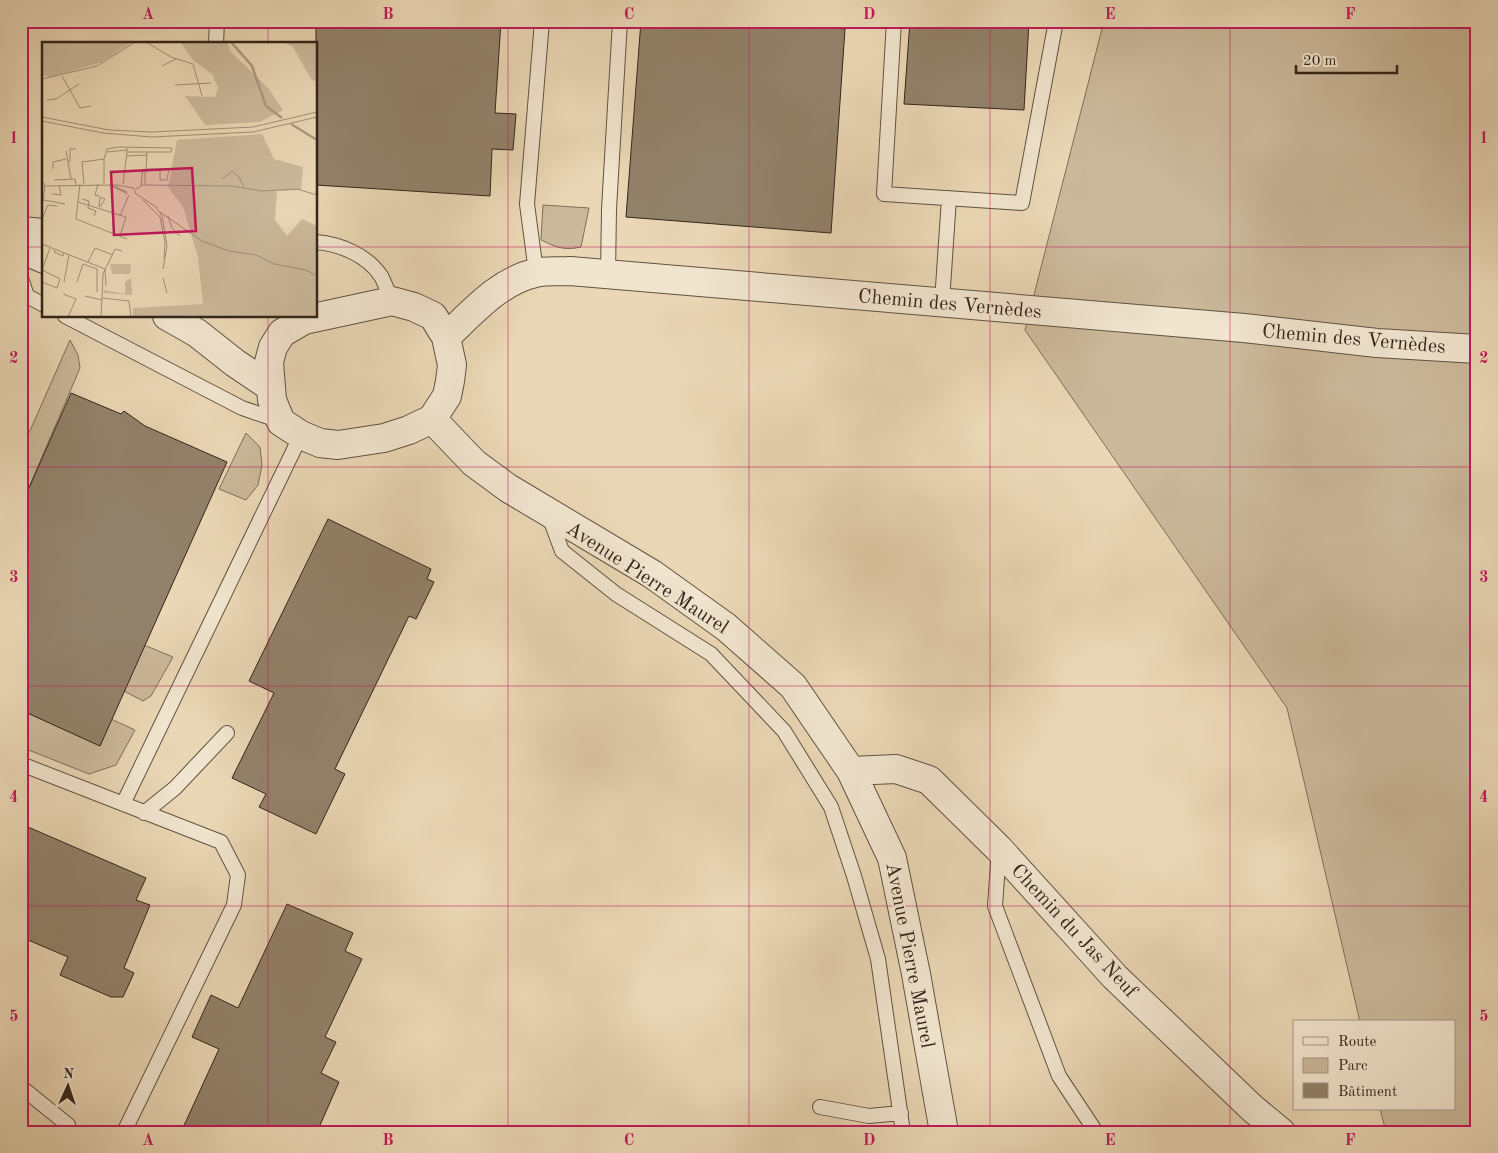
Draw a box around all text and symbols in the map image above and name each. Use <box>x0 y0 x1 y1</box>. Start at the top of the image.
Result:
text: A <box>142 7 154 23</box>
text: B <box>382 7 394 23</box>
text: C <box>624 7 634 23</box>
text: D <box>863 7 875 23</box>
text: E <box>1104 7 1116 23</box>
text: F <box>1345 7 1356 23</box>
inset map <box>42 42 318 318</box>
scale bar <box>1296 42 1397 74</box>
text: 20 m <box>1303 54 1337 69</box>
text: 1 <box>9 131 19 147</box>
text: 1 <box>1479 131 1489 147</box>
street label: Chemin des Vernèdes <box>857 287 1043 323</box>
street label: Chemin des Vernèdes <box>1261 322 1447 358</box>
text: 2 <box>9 351 19 367</box>
text: 2 <box>1479 351 1489 367</box>
street label: Avenue Pierre Maurel <box>562 519 731 638</box>
text: 3 <box>9 570 19 586</box>
text: 3 <box>1479 570 1489 586</box>
text: 4 <box>9 790 19 806</box>
text: 4 <box>1479 790 1489 806</box>
street label: Avenue Pierre Maurel <box>881 861 937 1050</box>
street label: Chemin du Jas Neuf <box>1007 861 1141 1003</box>
text: 5 <box>9 1009 19 1025</box>
text: 5 <box>1479 1009 1489 1025</box>
legend <box>1293 1020 1456 1110</box>
text: Route <box>1338 1035 1376 1050</box>
text: Parc <box>1338 1059 1368 1074</box>
north arrow <box>42 1060 92 1110</box>
text: N <box>63 1067 75 1081</box>
text: Bâtiment <box>1338 1085 1397 1100</box>
text: A <box>142 1133 154 1149</box>
text: B <box>382 1133 394 1149</box>
text: C <box>624 1133 634 1149</box>
text: D <box>863 1133 875 1149</box>
text: E <box>1104 1133 1116 1149</box>
text: F <box>1345 1133 1356 1149</box>

